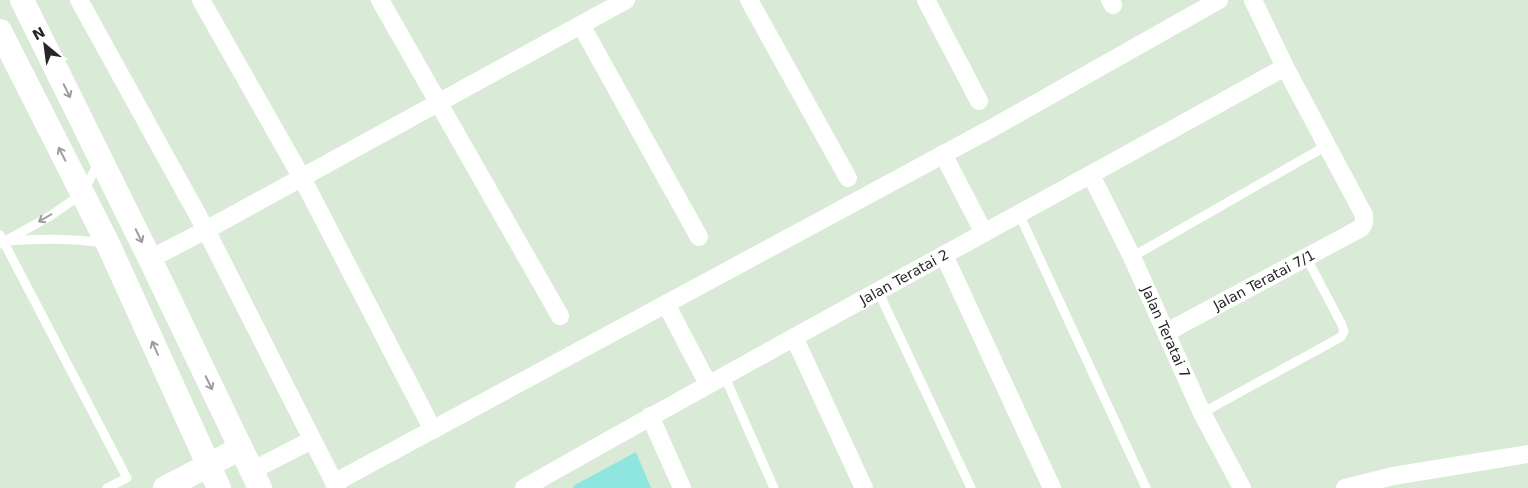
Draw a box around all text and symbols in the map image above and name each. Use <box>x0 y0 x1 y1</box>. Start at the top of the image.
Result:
north arrow <box>20 20 70 70</box>
text: N <box>30 24 48 43</box>
one-way arrow <box>63 83 72 98</box>
one-way arrow <box>57 147 67 162</box>
one-way arrow <box>38 214 52 224</box>
one-way arrow <box>134 229 144 244</box>
street label: Jalan Teratai 2 <box>856 246 951 308</box>
street label: Jalan Teratai 7/1 <box>1210 247 1317 314</box>
street label: Jalan Teratai 7 <box>1138 283 1193 380</box>
one-way arrow <box>150 341 160 356</box>
one-way arrow <box>205 375 214 390</box>

